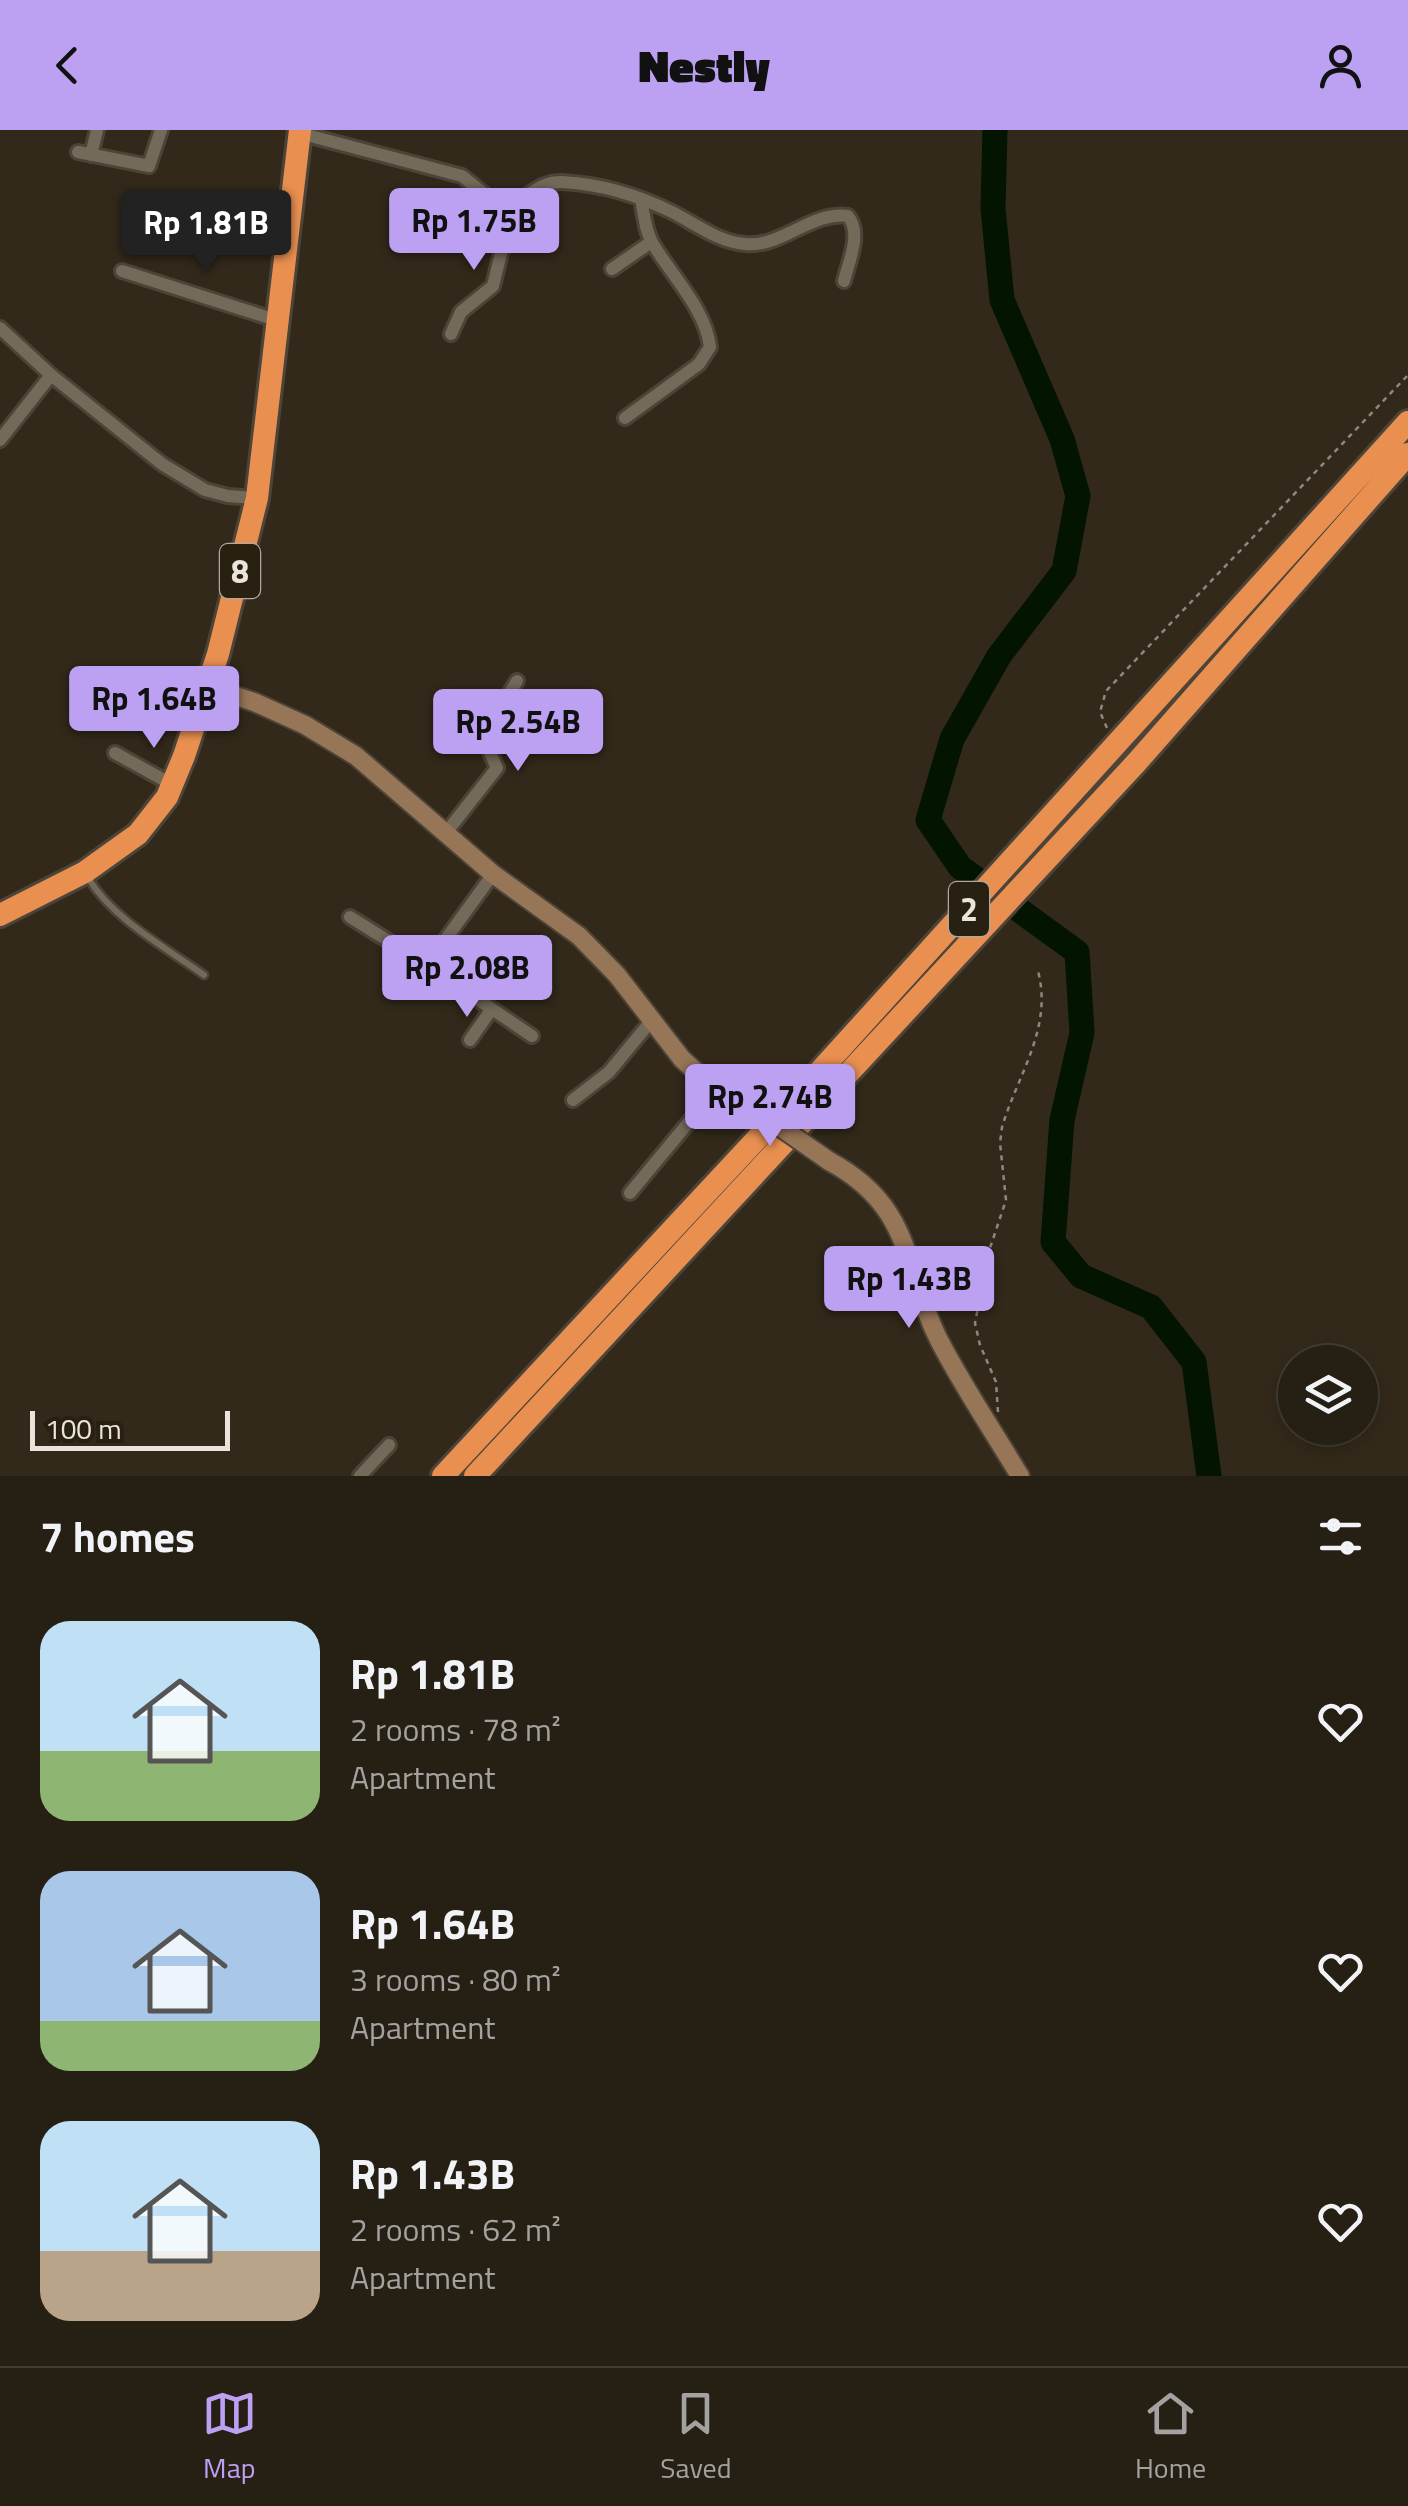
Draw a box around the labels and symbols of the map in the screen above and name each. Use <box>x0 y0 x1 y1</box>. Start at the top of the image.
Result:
pin: Rp 1.75B <box>371 188 577 273</box>
pin: Rp 1.81B <box>103 190 309 275</box>
road number: 8 <box>220 544 260 598</box>
pin: Rp 1.64B <box>51 666 257 751</box>
pin: Rp 2.54B <box>415 689 621 774</box>
road number: 2 <box>949 882 989 936</box>
pin: Rp 2.08B <box>364 935 570 1020</box>
pin: Rp 2.74B <box>667 1064 873 1149</box>
pin: Rp 1.43B <box>806 1246 1012 1331</box>
scale bar <box>30 1406 230 1450</box>

